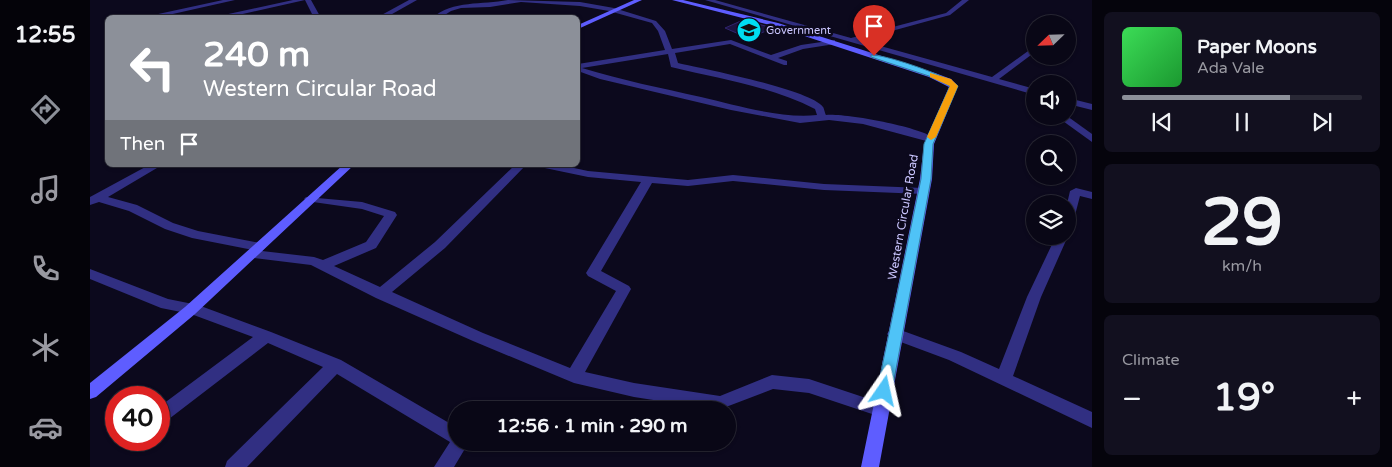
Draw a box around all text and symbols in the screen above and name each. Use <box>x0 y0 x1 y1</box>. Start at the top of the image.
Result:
pin <box>853 5 895 56</box>
icon: arrive <box>860 12 888 40</box>
north arrow <box>1026 15 1076 65</box>
map controls <box>1026 15 1076 245</box>
school or university icon: Government <box>736 17 762 43</box>
text: 12:55 <box>15 22 75 48</box>
place label: Government <box>766 24 831 37</box>
text: 240 m <box>203 34 310 76</box>
icon: left <box>120 35 185 100</box>
text: Paper Moons <box>1197 36 1317 58</box>
text: Ada Vale <box>1197 58 1264 78</box>
button: sound <box>1026 75 1076 125</box>
text: Western Circular Road <box>203 76 437 102</box>
icon: directions <box>28 92 63 127</box>
icon: previous <box>1148 108 1176 136</box>
icon: pause <box>1228 108 1256 136</box>
icon: next <box>1308 108 1336 136</box>
icon: arrive <box>175 130 203 158</box>
text: Then <box>120 133 165 155</box>
button: search <box>1026 135 1076 185</box>
street label: Western Circular Road <box>885 153 921 281</box>
icon: music <box>28 172 63 207</box>
text: 29 <box>1201 184 1283 263</box>
button: layers <box>1026 195 1076 245</box>
icon: phone <box>28 251 63 286</box>
text: km/h <box>1222 256 1262 276</box>
icon: climate <box>28 330 63 365</box>
text: Climate <box>1122 350 1180 370</box>
position arrow <box>857 364 909 416</box>
text: 19° <box>1213 375 1275 421</box>
text: − <box>1122 382 1142 416</box>
text: + <box>1346 382 1362 416</box>
speed limit sign: 40 <box>105 386 170 451</box>
icon: car <box>28 410 63 445</box>
text: 12:56 · 1 min · 290 m <box>496 415 688 437</box>

